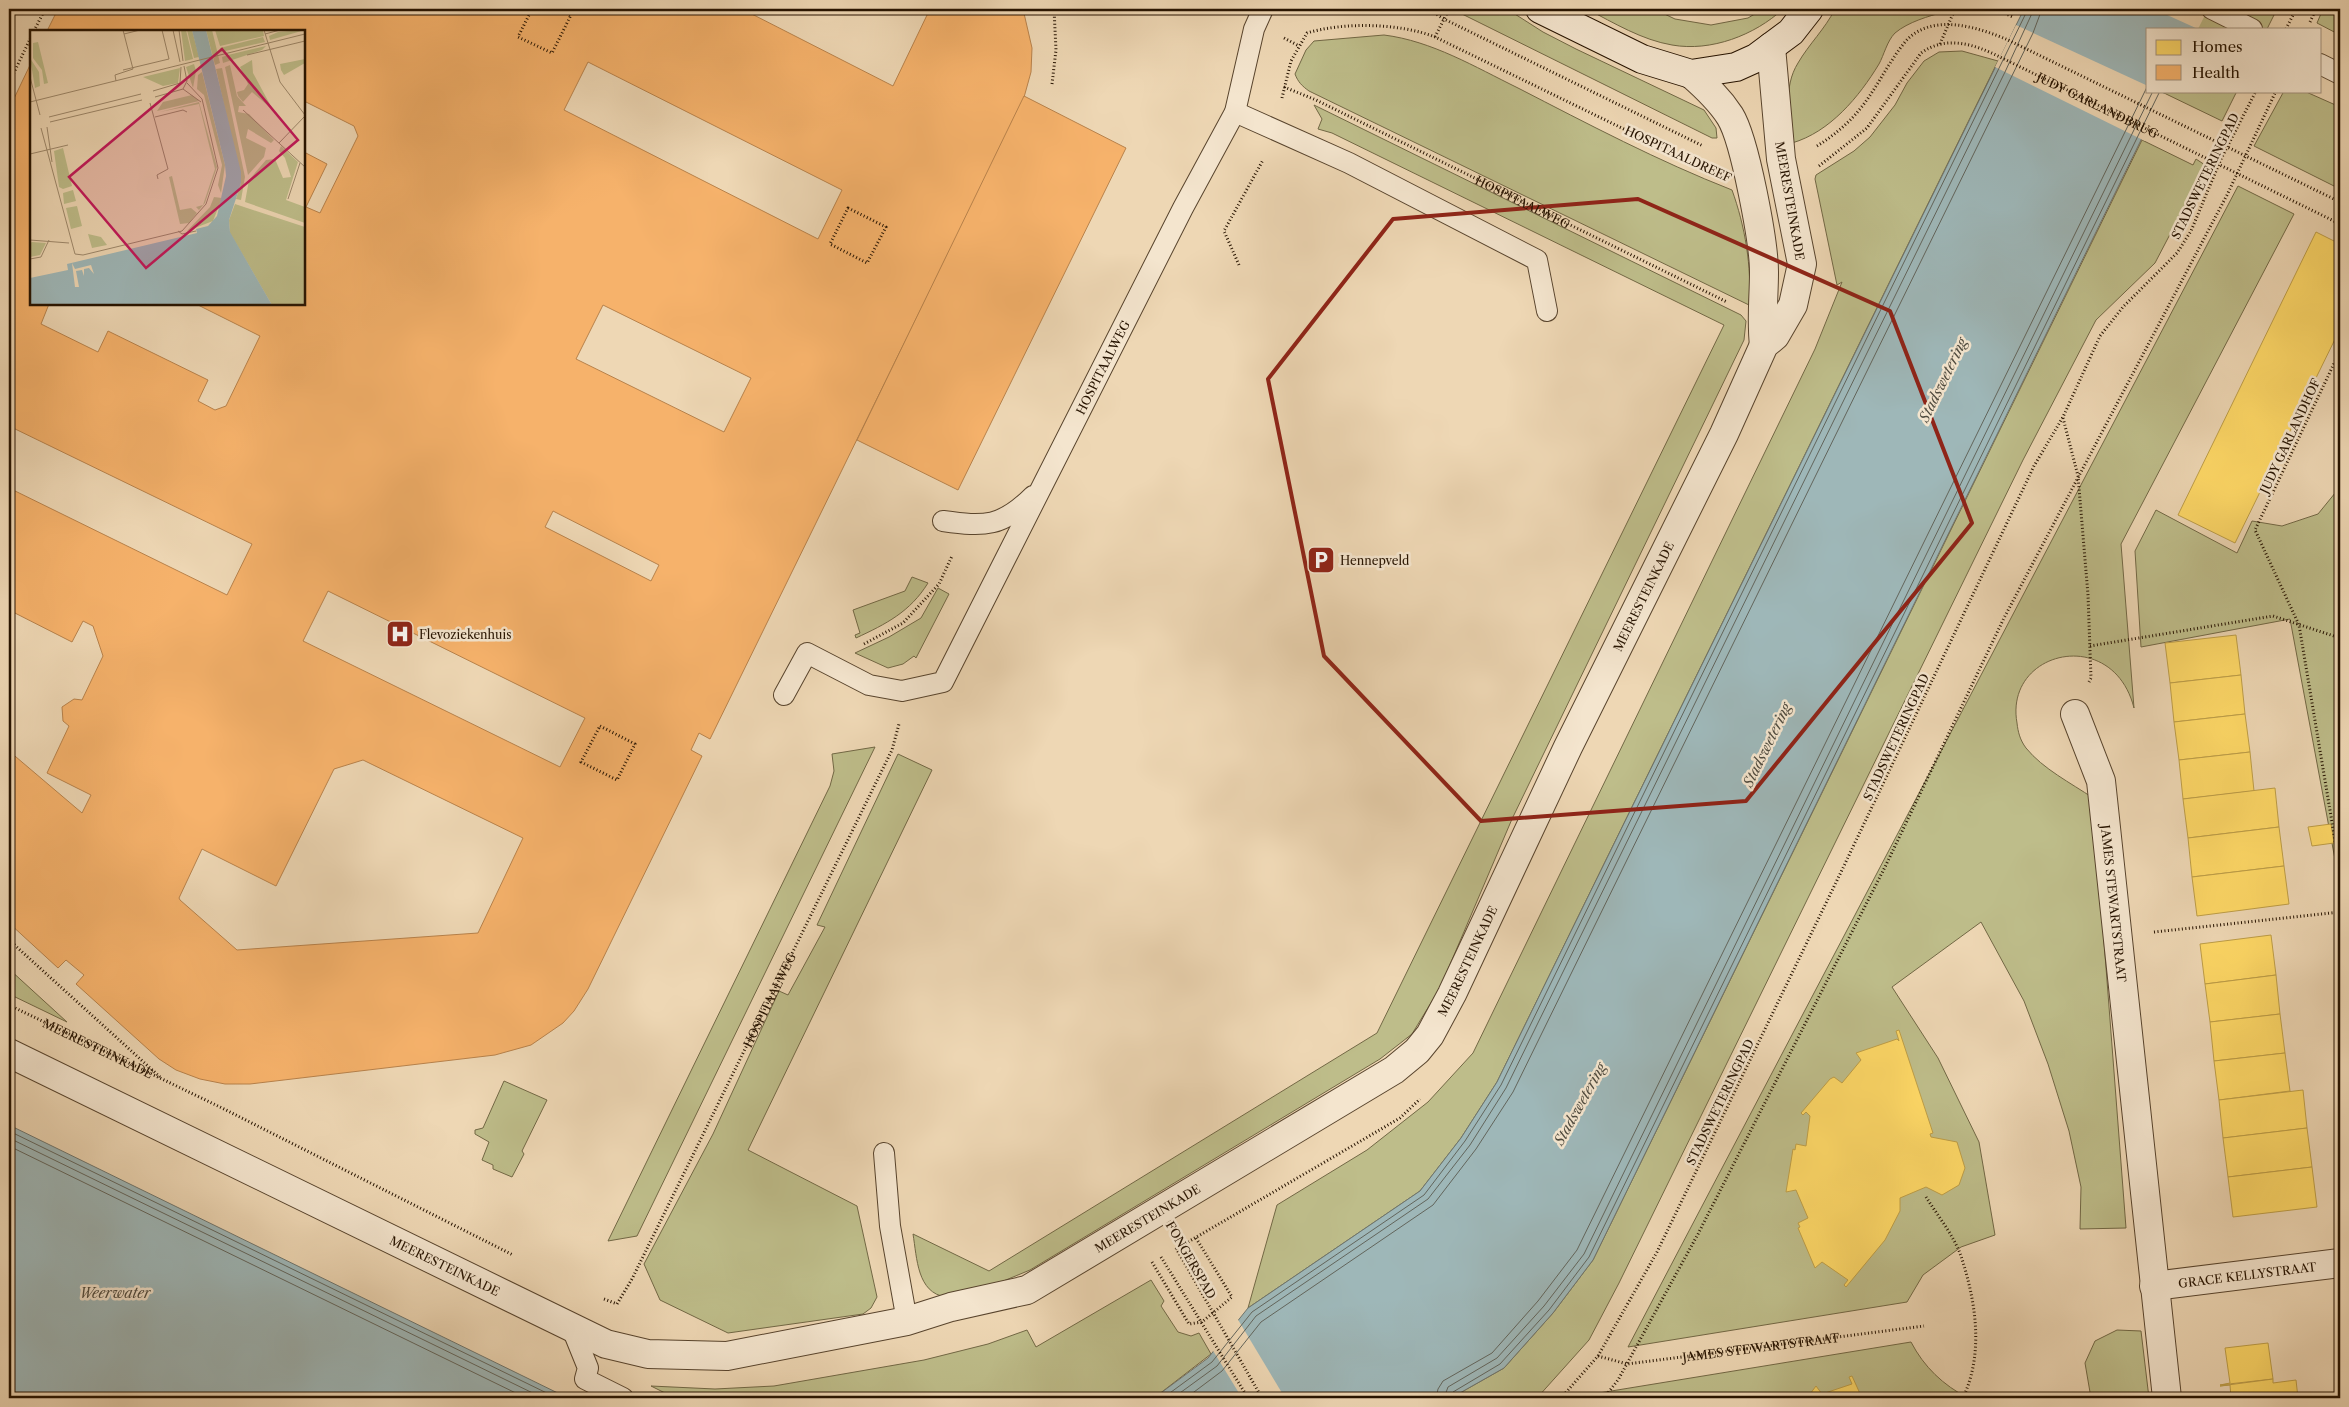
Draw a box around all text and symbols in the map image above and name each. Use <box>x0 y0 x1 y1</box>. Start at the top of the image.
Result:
legend <box>2146 28 2322 92</box>
inset map <box>30 30 305 305</box>
text: Homes <box>2192 37 2243 56</box>
text: Health <box>2192 63 2241 82</box>
street label: JUDY GARLANDBRUG <box>2033 68 2161 141</box>
street label: STADSWETERINGPAD <box>2168 110 2242 242</box>
street label: HOSPITAALDREEF <box>1622 123 1734 185</box>
street label: MEERESTEINKADE <box>1772 140 1808 262</box>
street label: HOSPITAALWEG <box>1473 172 1573 231</box>
street label: HOSPITAALWEG <box>1072 317 1133 417</box>
water label: Stadswetering <box>1914 333 1972 426</box>
street label: JUDY GARLANDHOF <box>2256 376 2323 498</box>
street label: MEERESTEINKADE <box>1609 539 1677 654</box>
parking icon: Hennepveld <box>1306 545 1336 575</box>
place label: Hennepveld <box>1340 553 1410 568</box>
hospital icon: Flevoziekenhuis <box>385 619 415 649</box>
place label: Flevoziekenhuis <box>419 627 511 642</box>
street label: STADSWETERINGPAD <box>1860 671 1932 803</box>
water label: Stadswetering <box>1738 698 1796 791</box>
street label: JAMES STEWARTSTRAAT <box>2098 822 2130 983</box>
street label: MEERESTEINKADE <box>1434 903 1500 1019</box>
street label: HOSPITAALWEG <box>740 950 799 1050</box>
street label: MEERESTEINKADE <box>40 1015 156 1081</box>
street label: STADSWETERINGPAD <box>1683 1036 1757 1168</box>
water label: Stadswetering <box>1550 1058 1611 1149</box>
street label: MEERESTEINKADE <box>1092 1180 1203 1255</box>
street label: FONGERSPAD <box>1163 1218 1219 1302</box>
street label: MEERESTEINKADE <box>387 1232 503 1299</box>
street label: GRACE KELLYSTRAAT <box>2177 1258 2317 1290</box>
water label: Weerwater <box>79 1284 152 1302</box>
street label: JAMES STEWARTSTRAAT <box>1679 1329 1840 1365</box>

